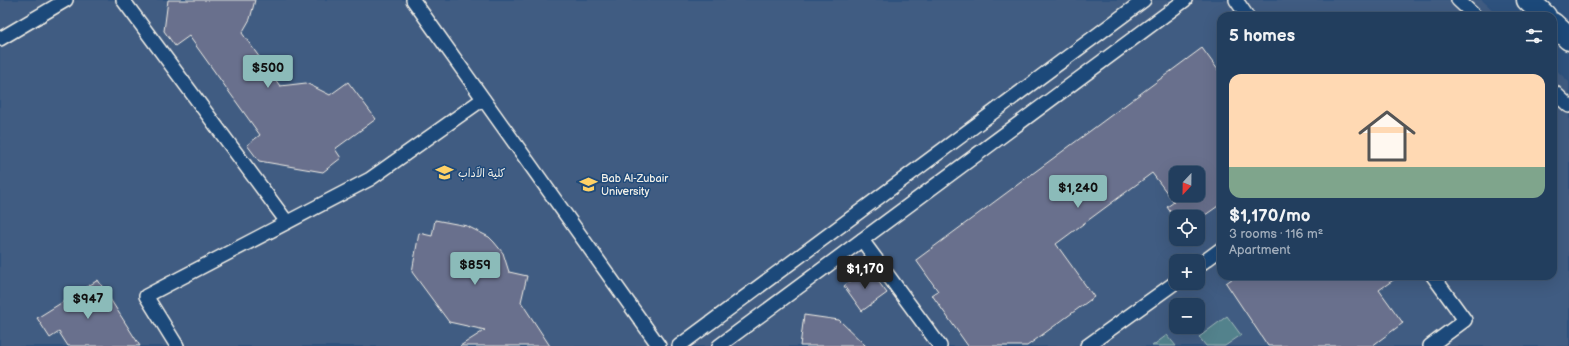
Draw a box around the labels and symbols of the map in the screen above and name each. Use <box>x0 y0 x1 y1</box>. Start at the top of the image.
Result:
pin: $500 <box>244 55 292 89</box>
school or university icon: كلية الآداب <box>435 163 455 183</box>
place label: كلية الآداب <box>458 166 506 181</box>
north arrow <box>1169 166 1205 202</box>
place label: Bab Al-Zubair University <box>601 172 669 198</box>
school or university icon: Bab Al-Zubair University <box>578 174 598 194</box>
pin: $1,240 <box>1045 175 1111 209</box>
pin: $859 <box>451 252 499 286</box>
pin: $1,170 <box>832 256 898 290</box>
pin: $947 <box>64 286 112 320</box>

